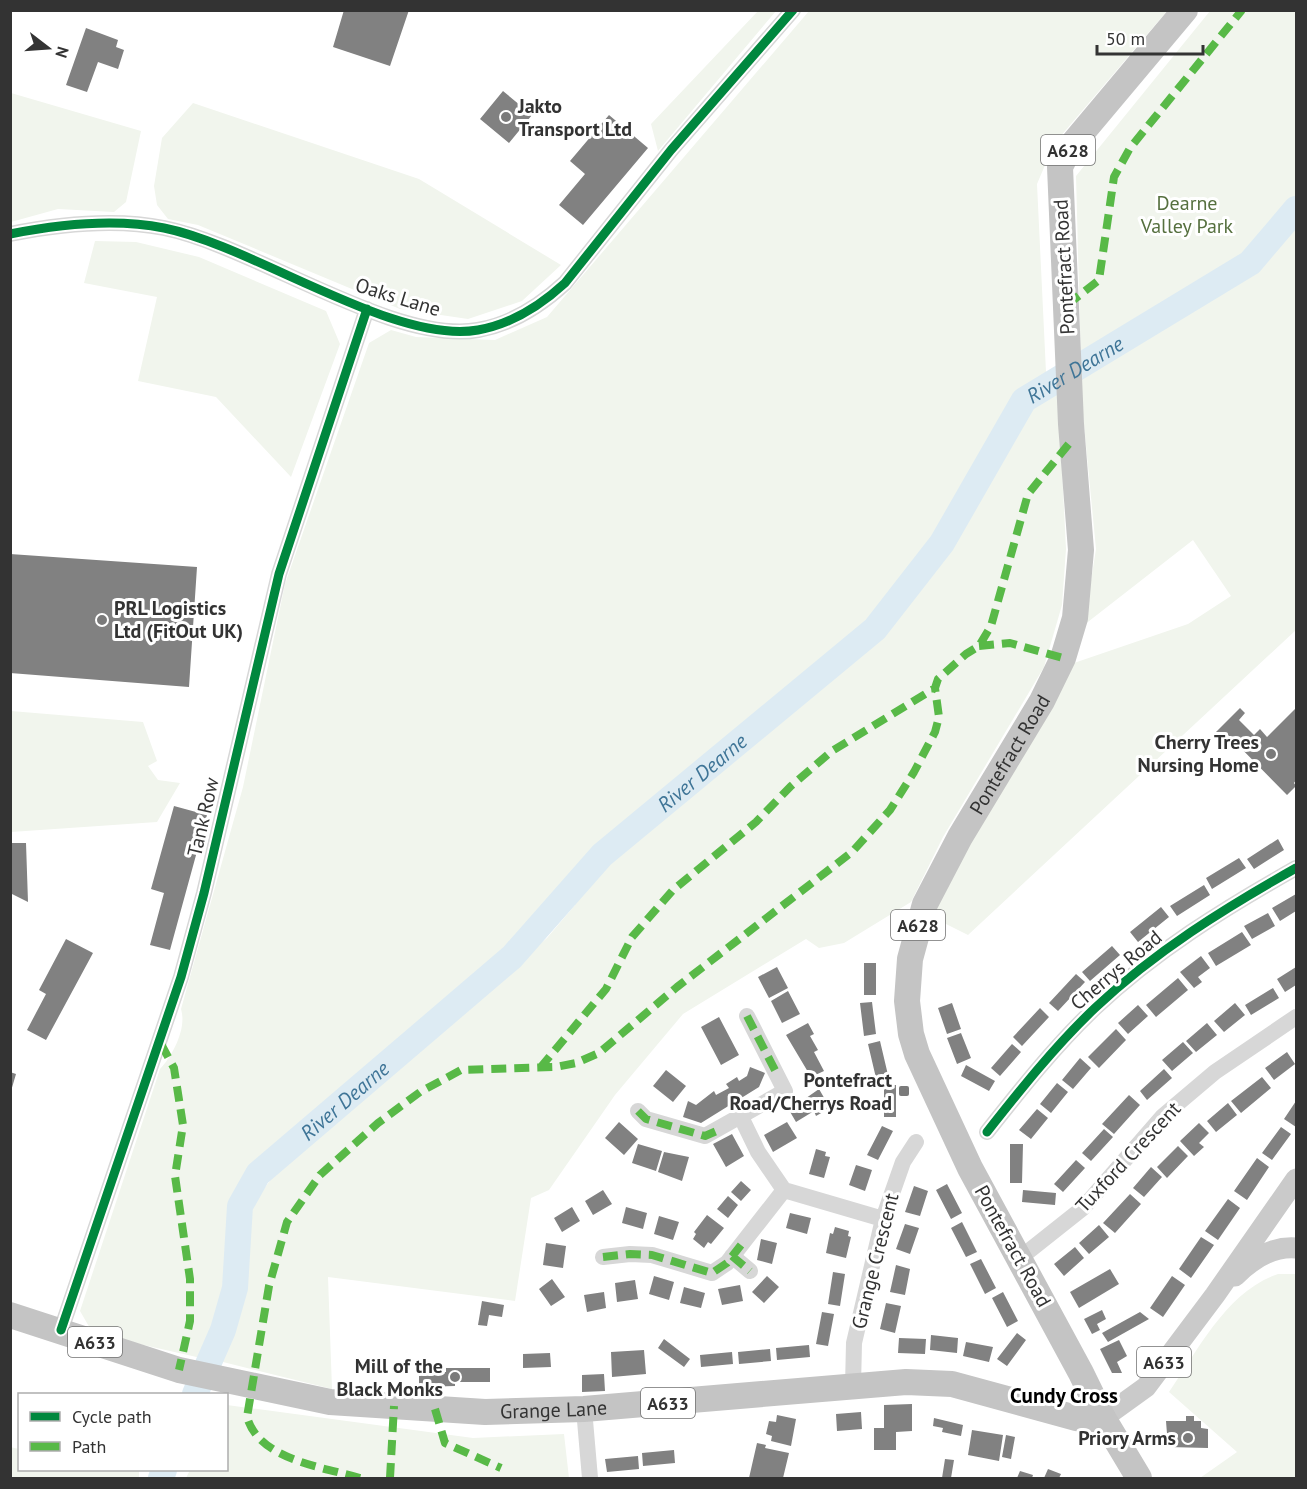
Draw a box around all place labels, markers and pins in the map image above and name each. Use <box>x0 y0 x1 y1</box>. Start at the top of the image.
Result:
place label: Jakto Transport Ltd <box>517 93 632 142</box>
marker: Jakto Transport Ltd <box>499 110 513 124</box>
place label: PRL Logistics Ltd (FitOut UK) <box>114 595 243 644</box>
marker: PRL Logistics Ltd (FitOut UK) <box>95 613 109 627</box>
place label: Cherry Trees Nursing Home <box>1138 729 1259 778</box>
marker: Cherry Trees Nursing Home <box>1264 747 1278 761</box>
place label: Pontefract Road/Cherrys Road <box>729 1067 892 1116</box>
marker: Pontefract Road/Cherrys Road <box>897 1084 911 1098</box>
place label: Mill of the Black Monks <box>337 1353 443 1402</box>
marker: Mill of the Black Monks <box>448 1370 462 1384</box>
place label: Priory Arms <box>1078 1425 1176 1451</box>
marker: Priory Arms <box>1181 1431 1195 1445</box>

